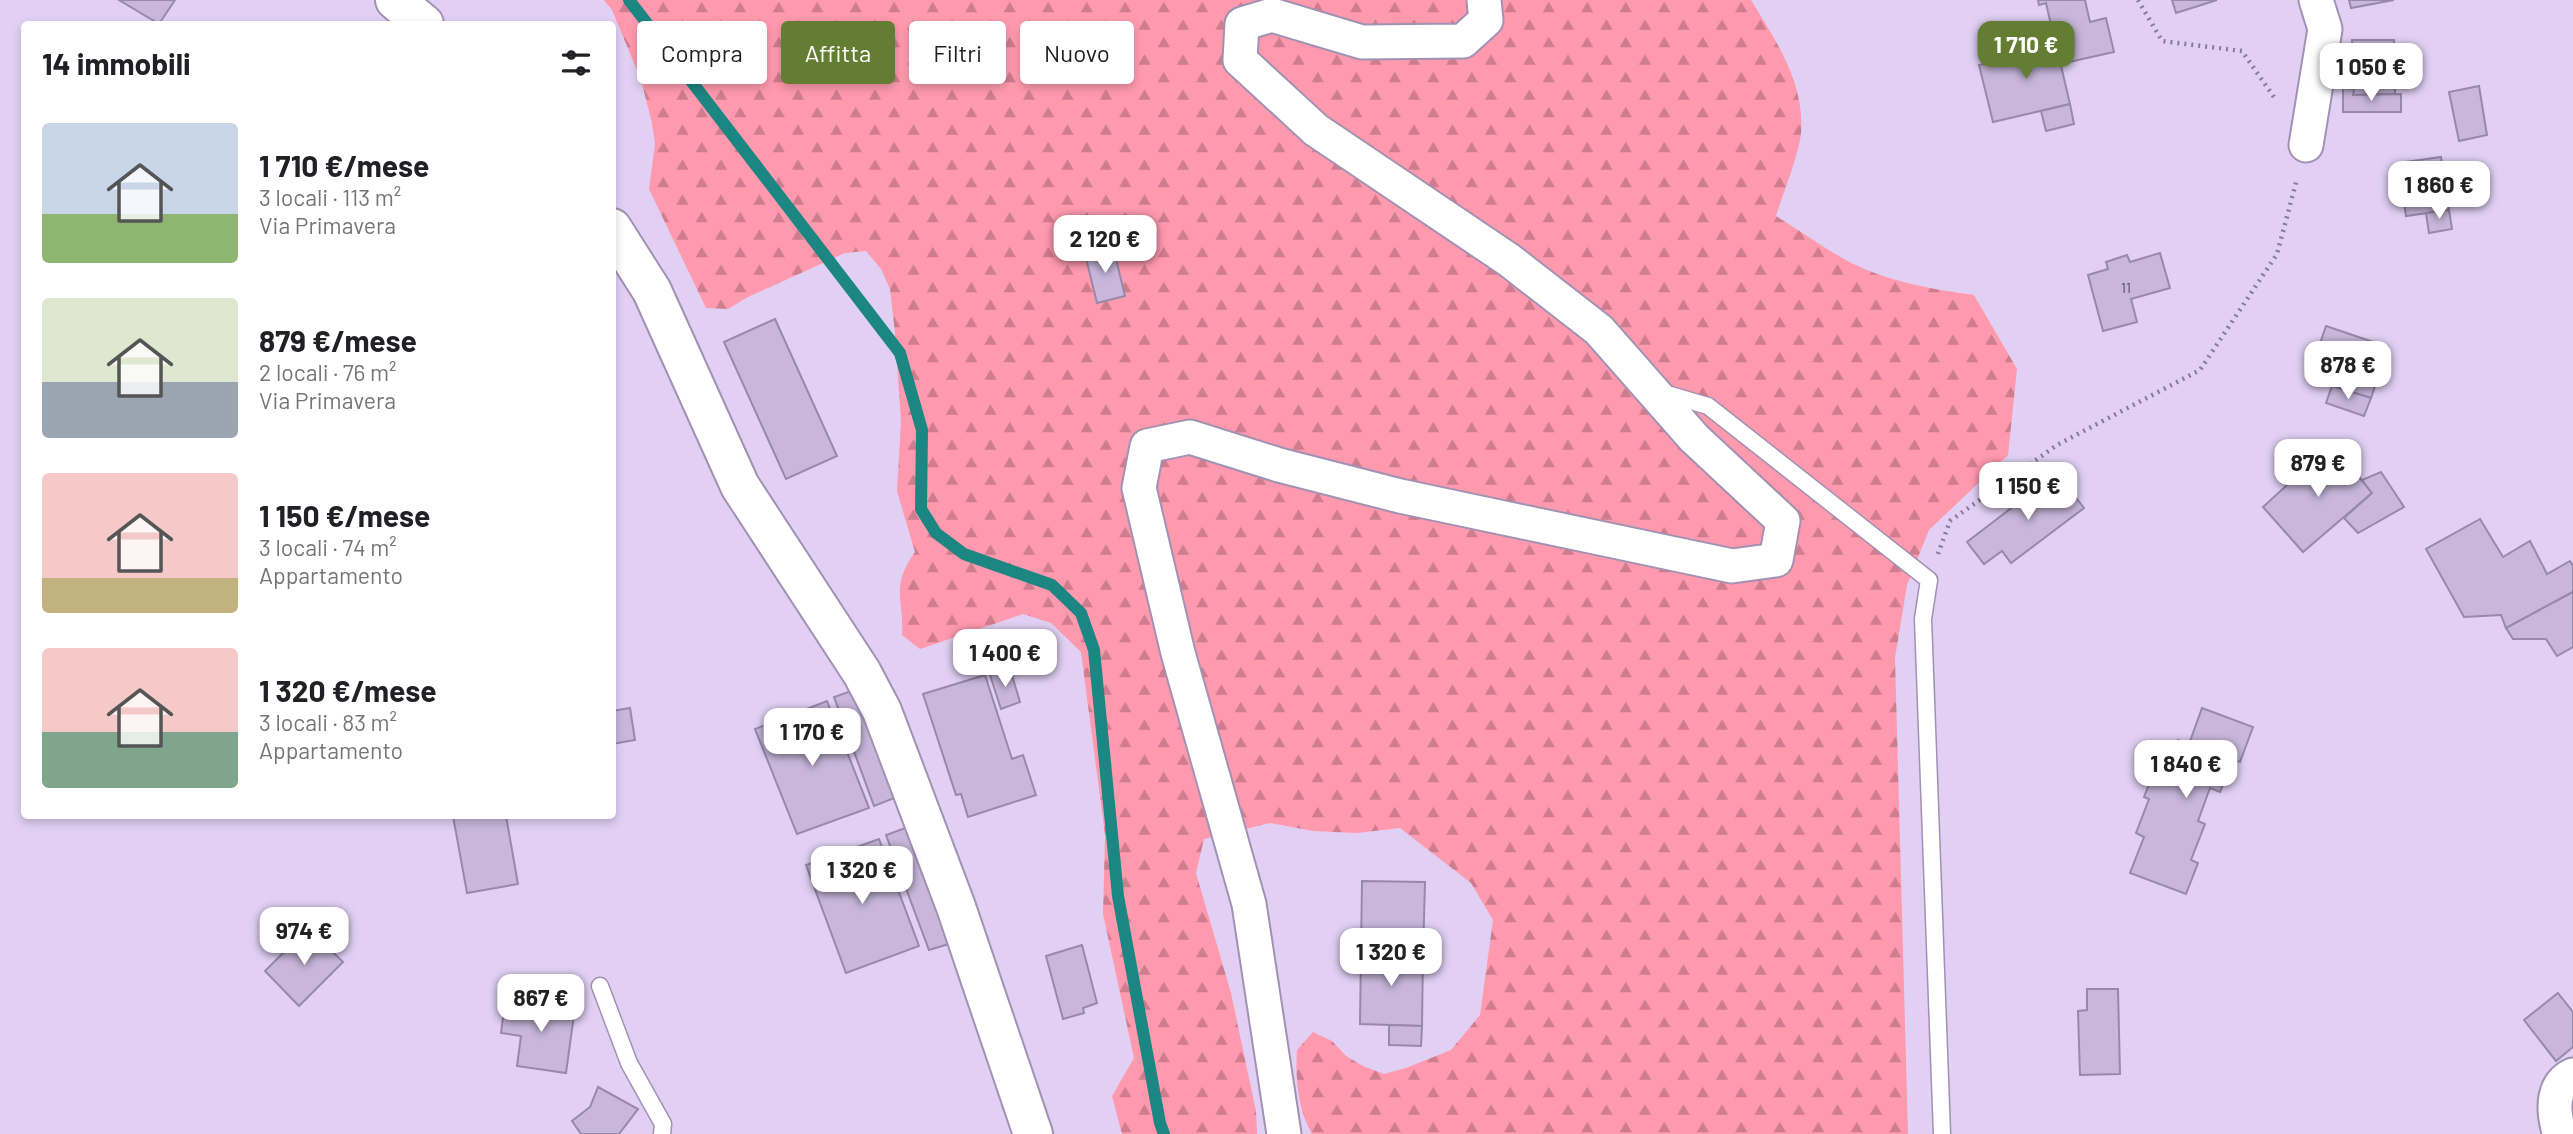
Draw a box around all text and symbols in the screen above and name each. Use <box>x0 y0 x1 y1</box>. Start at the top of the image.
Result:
chip: Compra <box>637 21 767 84</box>
chip: Affitta <box>781 21 895 84</box>
chip: Filtri <box>909 21 1006 84</box>
chip: Nuovo <box>1020 21 1134 84</box>
pin: 1 710 € <box>1961 22 2091 81</box>
text: 1 710 € <box>1994 30 2058 58</box>
pin: 1 050 € <box>2306 43 2436 103</box>
icon: filters <box>557 44 595 82</box>
text: 14 immobili <box>42 45 191 81</box>
text: 1 050 € <box>2336 52 2406 80</box>
text: 1 710 €/mese <box>259 147 429 183</box>
icon: home <box>98 151 182 235</box>
pin: 1 860 € <box>2374 162 2504 221</box>
text: 1 860 € <box>2404 170 2474 198</box>
text: 3 locali · 113 m² <box>259 183 401 211</box>
text: Via Primavera <box>259 211 396 239</box>
pin: 2 120 € <box>1040 216 1170 275</box>
text: 2 120 € <box>1070 224 1140 252</box>
house number: 11 <box>2121 279 2131 296</box>
text: 879 €/mese <box>259 322 417 358</box>
icon: home <box>98 326 182 410</box>
pin: 878 € <box>2299 342 2397 401</box>
text: 878 € <box>2320 350 2376 378</box>
text: 2 locali · 76 m² <box>259 358 397 386</box>
text: Via Primavera <box>259 386 396 414</box>
pin: 879 € <box>2269 440 2367 499</box>
text: 879 € <box>2290 448 2346 476</box>
pin: 1 150 € <box>1963 462 2093 522</box>
text: 1 150 € <box>1995 471 2061 499</box>
text: 1 150 €/mese <box>259 497 430 533</box>
icon: home <box>98 501 182 585</box>
text: 3 locali · 74 m² <box>259 533 397 561</box>
text: Appartamento <box>259 561 403 589</box>
pin: 1 400 € <box>940 630 1070 689</box>
text: 1 400 € <box>969 638 1041 666</box>
text: 1 320 €/mese <box>259 672 437 708</box>
icon: home <box>98 676 182 760</box>
text: 3 locali · 83 m² <box>259 708 397 736</box>
pin: 1 170 € <box>747 708 877 768</box>
text: 1 170 € <box>780 717 844 745</box>
text: Appartamento <box>259 736 403 764</box>
pin: 1 840 € <box>2121 740 2251 800</box>
text: 1 840 € <box>2150 749 2222 777</box>
pin: 1 320 € <box>797 846 927 906</box>
text: 1 320 € <box>827 855 897 883</box>
pin: 974 € <box>255 908 353 967</box>
text: 974 € <box>276 916 332 944</box>
pin: 1 320 € <box>1326 928 1456 988</box>
text: 1 320 € <box>1356 937 1426 965</box>
pin: 867 € <box>492 974 590 1034</box>
text: 867 € <box>513 983 569 1011</box>

